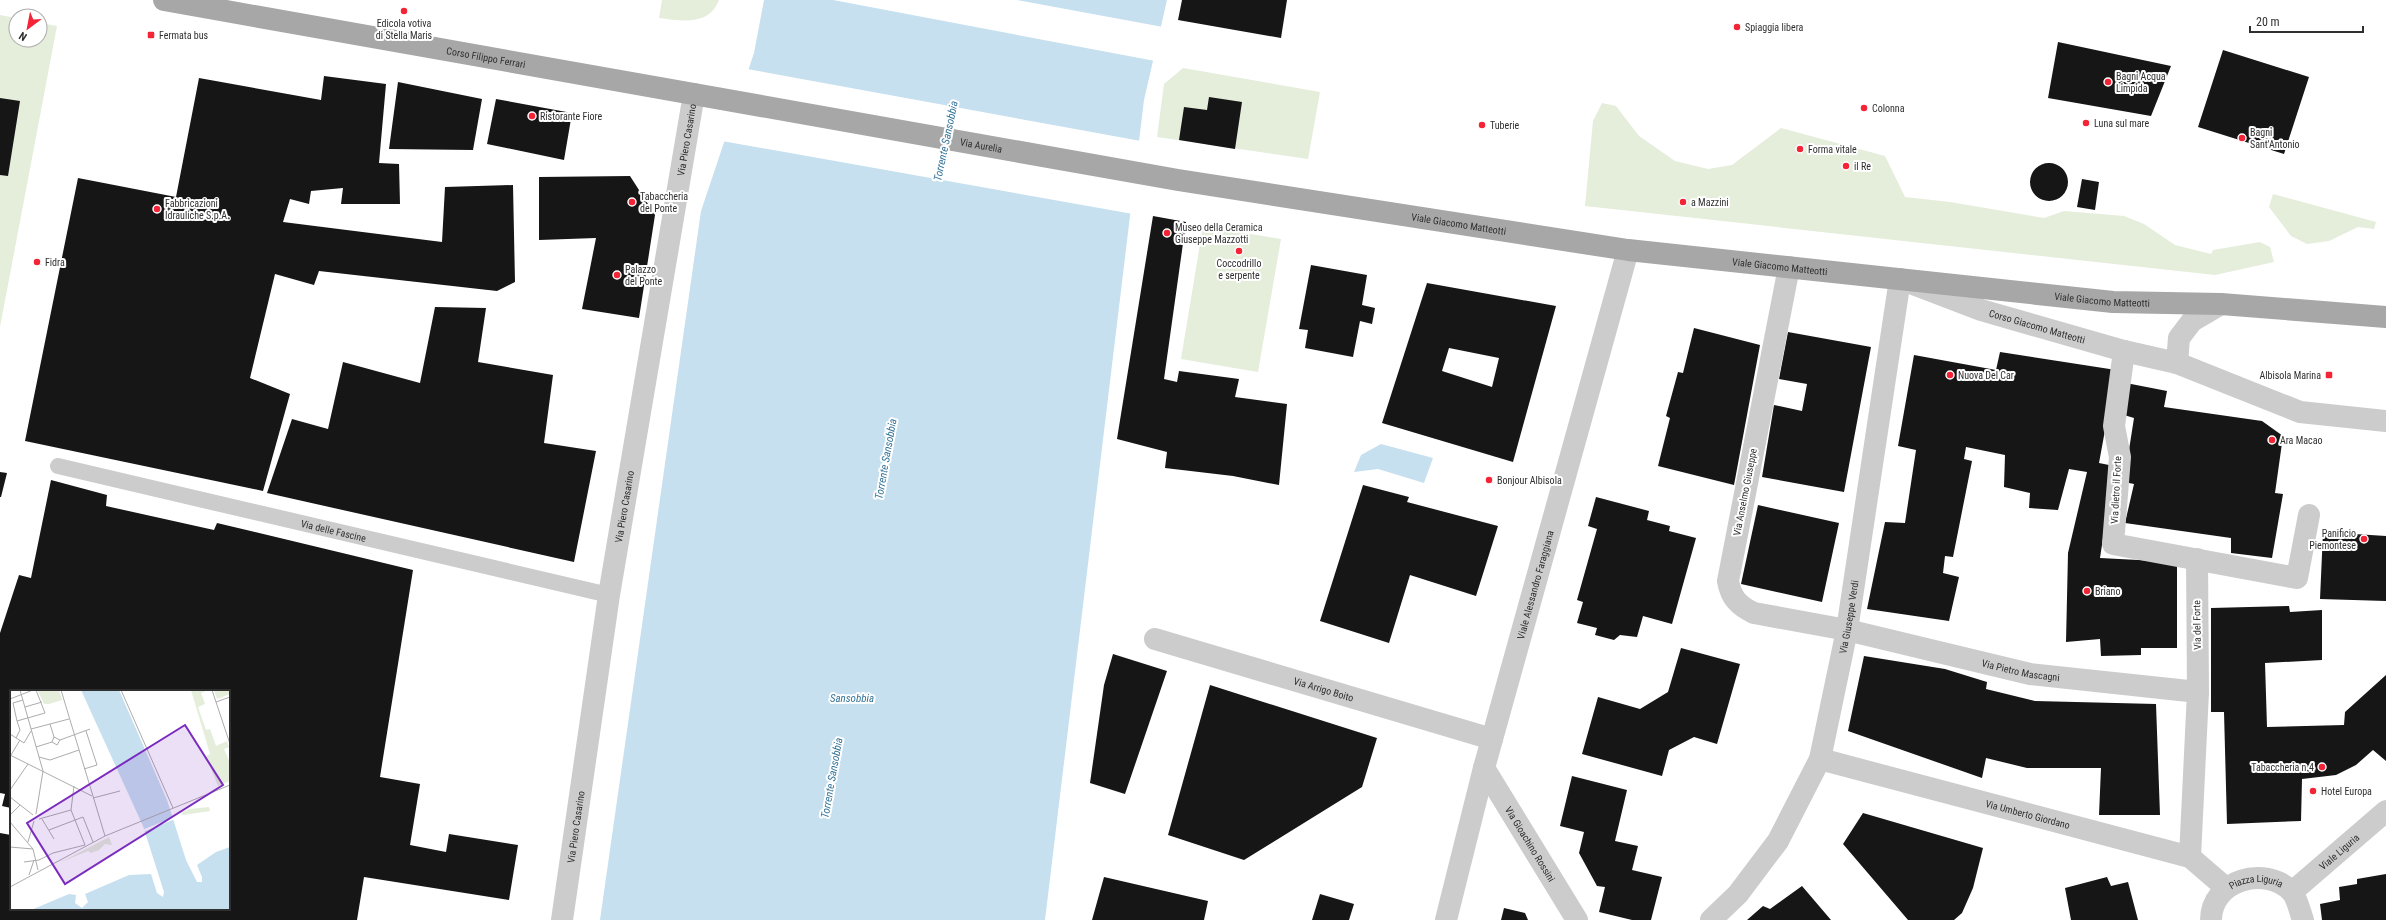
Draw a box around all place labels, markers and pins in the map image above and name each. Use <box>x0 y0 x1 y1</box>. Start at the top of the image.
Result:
marker: Edicola votiva di Stella Maris <box>399 6 409 16</box>
place label: Edicola votiva di Stella Maris <box>376 18 433 41</box>
marker: Spiaggia libera <box>1732 22 1742 32</box>
place label: Spiaggia libera <box>1745 22 1804 33</box>
marker: Fermata bus <box>146 30 156 40</box>
place label: Fermata bus <box>159 30 209 41</box>
place label: Bagni Acqua Limpida <box>2116 71 2166 94</box>
marker: Bagni Acqua Limpida <box>2103 77 2113 87</box>
marker: Colonna <box>1859 103 1869 113</box>
place label: Colonna <box>1872 103 1905 114</box>
marker: Ristorante Fiore <box>527 111 537 121</box>
place label: Ristorante Fiore <box>540 111 603 122</box>
marker: Luna sul mare <box>2081 118 2091 128</box>
place label: Luna sul mare <box>2094 118 2150 129</box>
marker: Tuberie <box>1477 120 1487 130</box>
place label: Tuberie <box>1490 120 1520 131</box>
place label: Bagni Sant'Antonio <box>2250 127 2300 150</box>
marker: Bagni Sant'Antonio <box>2237 133 2247 143</box>
marker: Forma vitale <box>1795 144 1805 154</box>
place label: Forma vitale <box>1808 144 1857 155</box>
marker: il Re <box>1841 161 1851 171</box>
place label: il Re <box>1854 161 1871 172</box>
place label: Tabaccheria del Ponte <box>640 191 688 214</box>
marker: Tabaccheria del Ponte <box>627 197 637 207</box>
marker: a Mazzini <box>1678 197 1688 207</box>
place label: a Mazzini <box>1691 197 1729 208</box>
place label: Fabbricazioni Idrauliche S.p.A. <box>165 198 230 221</box>
marker: Fabbricazioni Idrauliche S.p.A. <box>152 204 162 214</box>
place label: Museo della Ceramica Giuseppe Mazzotti <box>1175 222 1263 245</box>
marker: Museo della Ceramica Giuseppe Mazzotti <box>1162 228 1172 238</box>
marker: Coccodrillo e serpente <box>1234 246 1244 256</box>
marker: Fidra <box>32 257 42 267</box>
place label: Fidra <box>45 257 65 268</box>
place label: Coccodrillo e serpente <box>1217 258 1261 281</box>
place label: Palazzo del Ponte <box>625 264 663 287</box>
marker: Palazzo del Ponte <box>612 270 622 280</box>
marker: Nuova Del Car <box>1945 370 1955 380</box>
place label: Nuova Del Car <box>1958 370 2014 381</box>
place label: Albisola Marina <box>2259 370 2321 381</box>
marker: Albisola Marina <box>2324 370 2334 380</box>
marker: Ara Macao <box>2267 435 2277 445</box>
place label: Ara Macao <box>2280 435 2322 446</box>
marker: Bonjour Albisola <box>1484 475 1494 485</box>
place label: Bonjour Albisola <box>1497 475 1562 486</box>
place label: Panificio Piemontese <box>2309 528 2356 551</box>
marker: Panificio Piemontese <box>2359 534 2369 544</box>
marker: Briano <box>2082 586 2092 596</box>
place label: Briano <box>2095 586 2120 597</box>
place label: Tabaccheria n.4 <box>2251 762 2314 773</box>
marker: Tabaccheria n.4 <box>2317 762 2327 772</box>
marker: Hotel Europa <box>2308 786 2318 796</box>
place label: Hotel Europa <box>2321 786 2372 797</box>

